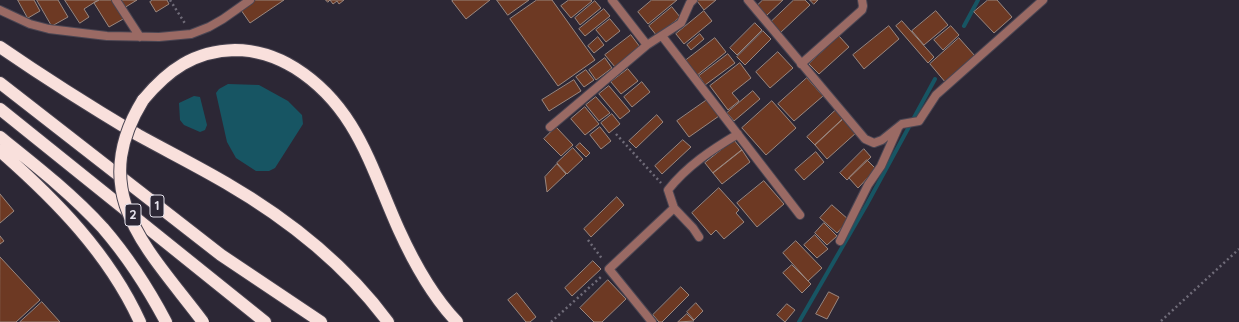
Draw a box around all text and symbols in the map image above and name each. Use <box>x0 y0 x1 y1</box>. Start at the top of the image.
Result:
road number: 1 <box>150 195 164 217</box>
road number: 2 <box>125 204 141 226</box>

